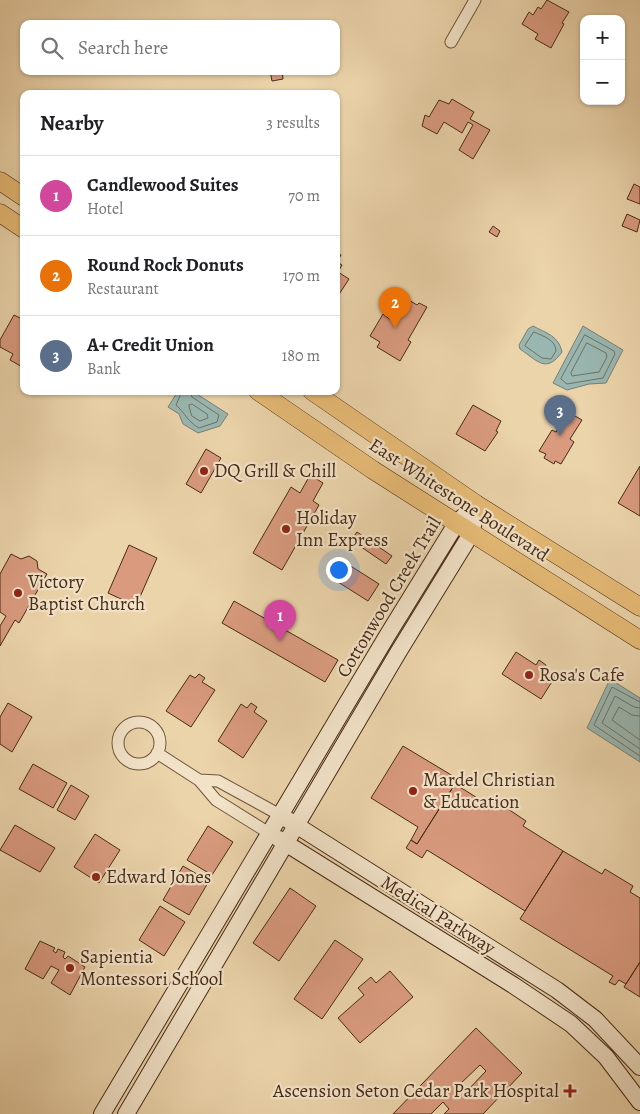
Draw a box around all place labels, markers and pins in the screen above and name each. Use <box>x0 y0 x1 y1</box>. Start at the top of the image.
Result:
pin: 2 <box>379 287 411 328</box>
pin: 3 <box>544 395 576 436</box>
place label: DQ Grill & Chill <box>214 458 336 484</box>
marker: DQ Grill & Chill <box>198 465 210 477</box>
place label: Holiday Inn Express <box>296 505 388 553</box>
marker: Holiday Inn Express <box>280 523 292 535</box>
place label: Victory Baptist Church <box>27 569 145 617</box>
marker: Victory Baptist Church <box>12 587 24 599</box>
pin: 1 <box>264 600 296 641</box>
place label: Rosa's Cafe <box>539 662 624 688</box>
marker: Rosa's Cafe <box>523 669 535 681</box>
place label: Mardel Christian & Education <box>423 767 555 815</box>
marker: Mardel Christian & Education <box>407 785 419 797</box>
place label: Edward Jones <box>106 864 211 890</box>
marker: Edward Jones <box>90 871 102 883</box>
place label: Sapientia Montessori School <box>80 944 223 992</box>
marker: Sapientia Montessori School <box>64 962 76 974</box>
place label: Ascension Seton Cedar Park Hospital <box>272 1078 559 1104</box>
marker: Ascension Seton Cedar Park Hospital <box>563 1084 577 1098</box>

